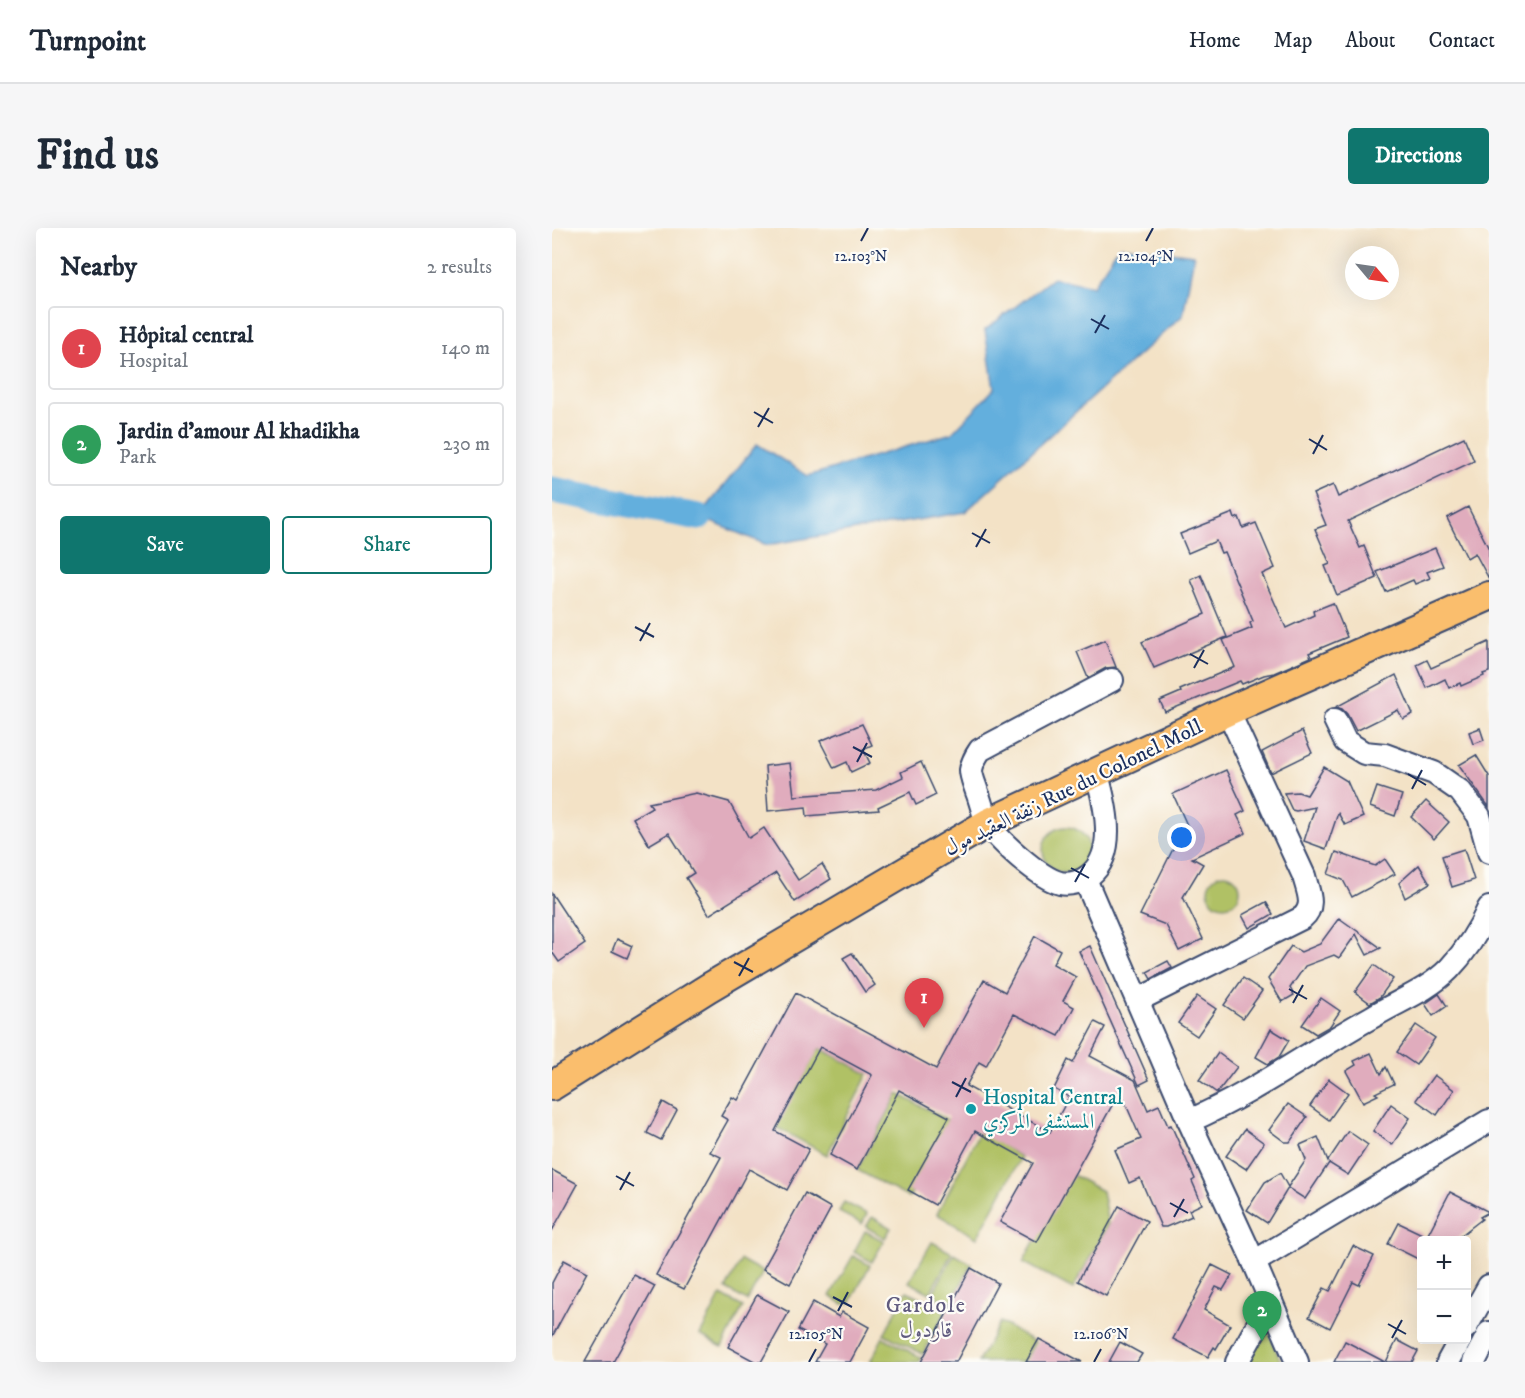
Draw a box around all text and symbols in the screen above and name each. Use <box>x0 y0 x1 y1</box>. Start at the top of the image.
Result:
text: Turnpoint <box>30 24 146 59</box>
text: Home <box>1189 28 1241 54</box>
text: Map <box>1274 28 1312 54</box>
text: About <box>1345 28 1396 54</box>
text: Contact <box>1429 28 1495 54</box>
button: Directions <box>1348 128 1489 184</box>
text: Find us <box>36 130 159 182</box>
north arrow <box>1345 246 1399 300</box>
text: 12.103°N <box>835 247 887 266</box>
text: 12.104°N <box>1118 247 1174 266</box>
text: Nearby <box>60 251 137 284</box>
text: 2 results <box>427 255 492 280</box>
text: Hôpital central <box>119 322 253 349</box>
text: 1 <box>78 336 85 361</box>
text: 140 m <box>441 336 490 361</box>
text: Hospital <box>119 349 188 374</box>
text: Jardin d'amour Al khadikha <box>119 418 360 445</box>
text: 2 <box>77 432 86 457</box>
text: 230 m <box>443 432 490 457</box>
text: Park <box>119 445 156 470</box>
button: Save <box>60 516 270 574</box>
button: Share <box>282 516 492 574</box>
street label: زنقة العقيد مول Rue du Colonel Moll <box>940 714 1207 862</box>
your location <box>1167 823 1196 852</box>
pin: 1 <box>904 978 944 1028</box>
place label: Hospital Central المستشفى المركزي <box>983 1085 1124 1137</box>
marker: Hospital Central المستشفى المركزي <box>964 1102 978 1116</box>
map controls <box>1417 1236 1471 1344</box>
button: + <box>1417 1236 1471 1290</box>
button: − <box>1417 1290 1471 1344</box>
district label: Gardole قاردول <box>886 1292 966 1344</box>
pin: 2 <box>1242 1292 1282 1341</box>
text: 12.105°N <box>789 1325 843 1344</box>
text: 12.106°N <box>1073 1325 1129 1344</box>

